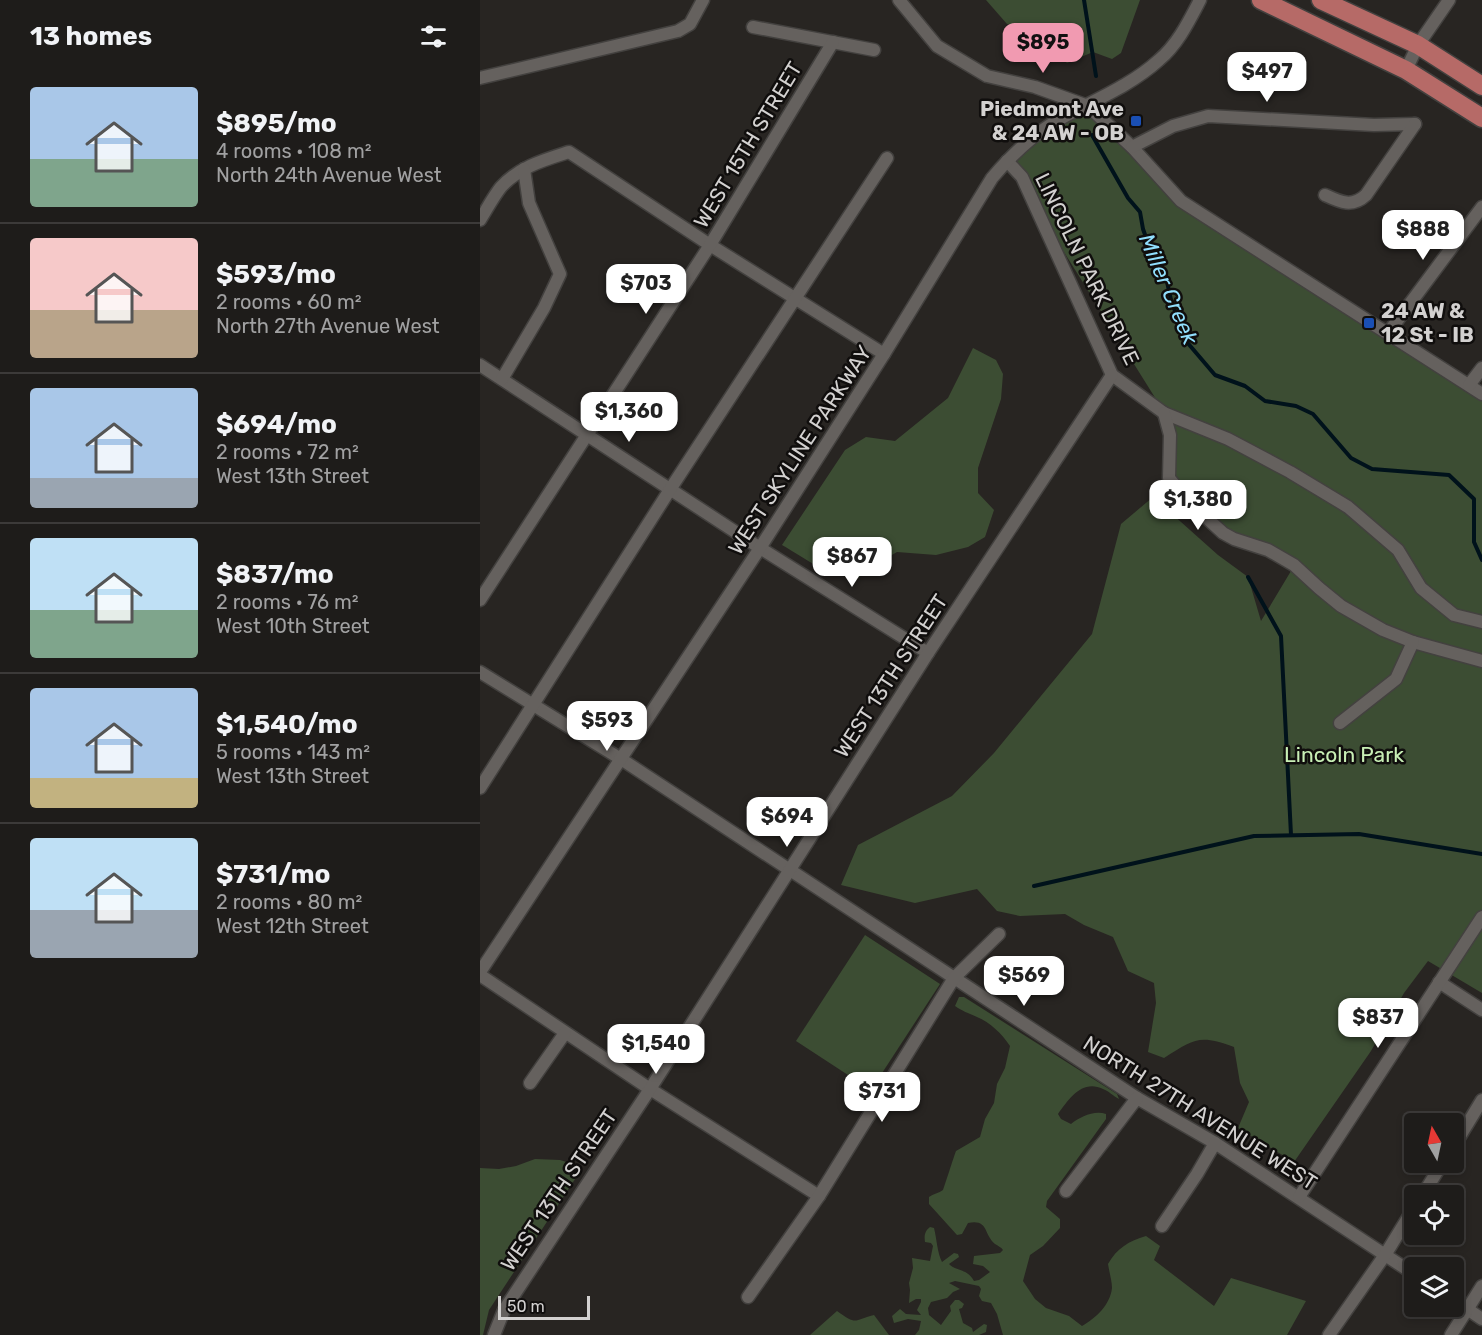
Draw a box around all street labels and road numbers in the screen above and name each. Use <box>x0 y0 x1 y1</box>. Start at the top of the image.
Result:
street label: WEST 15TH STREET <box>688 57 807 232</box>
street label: LINCOLN PARK DRIVE <box>1030 169 1145 369</box>
street label: WEST SKYLINE PARKWAY <box>723 341 877 559</box>
street label: WEST 13TH STREET <box>828 589 953 762</box>
street label: NORTH 27TH AVENUE WEST <box>1079 1030 1322 1195</box>
street label: WEST 13TH STREET <box>495 1104 622 1275</box>

